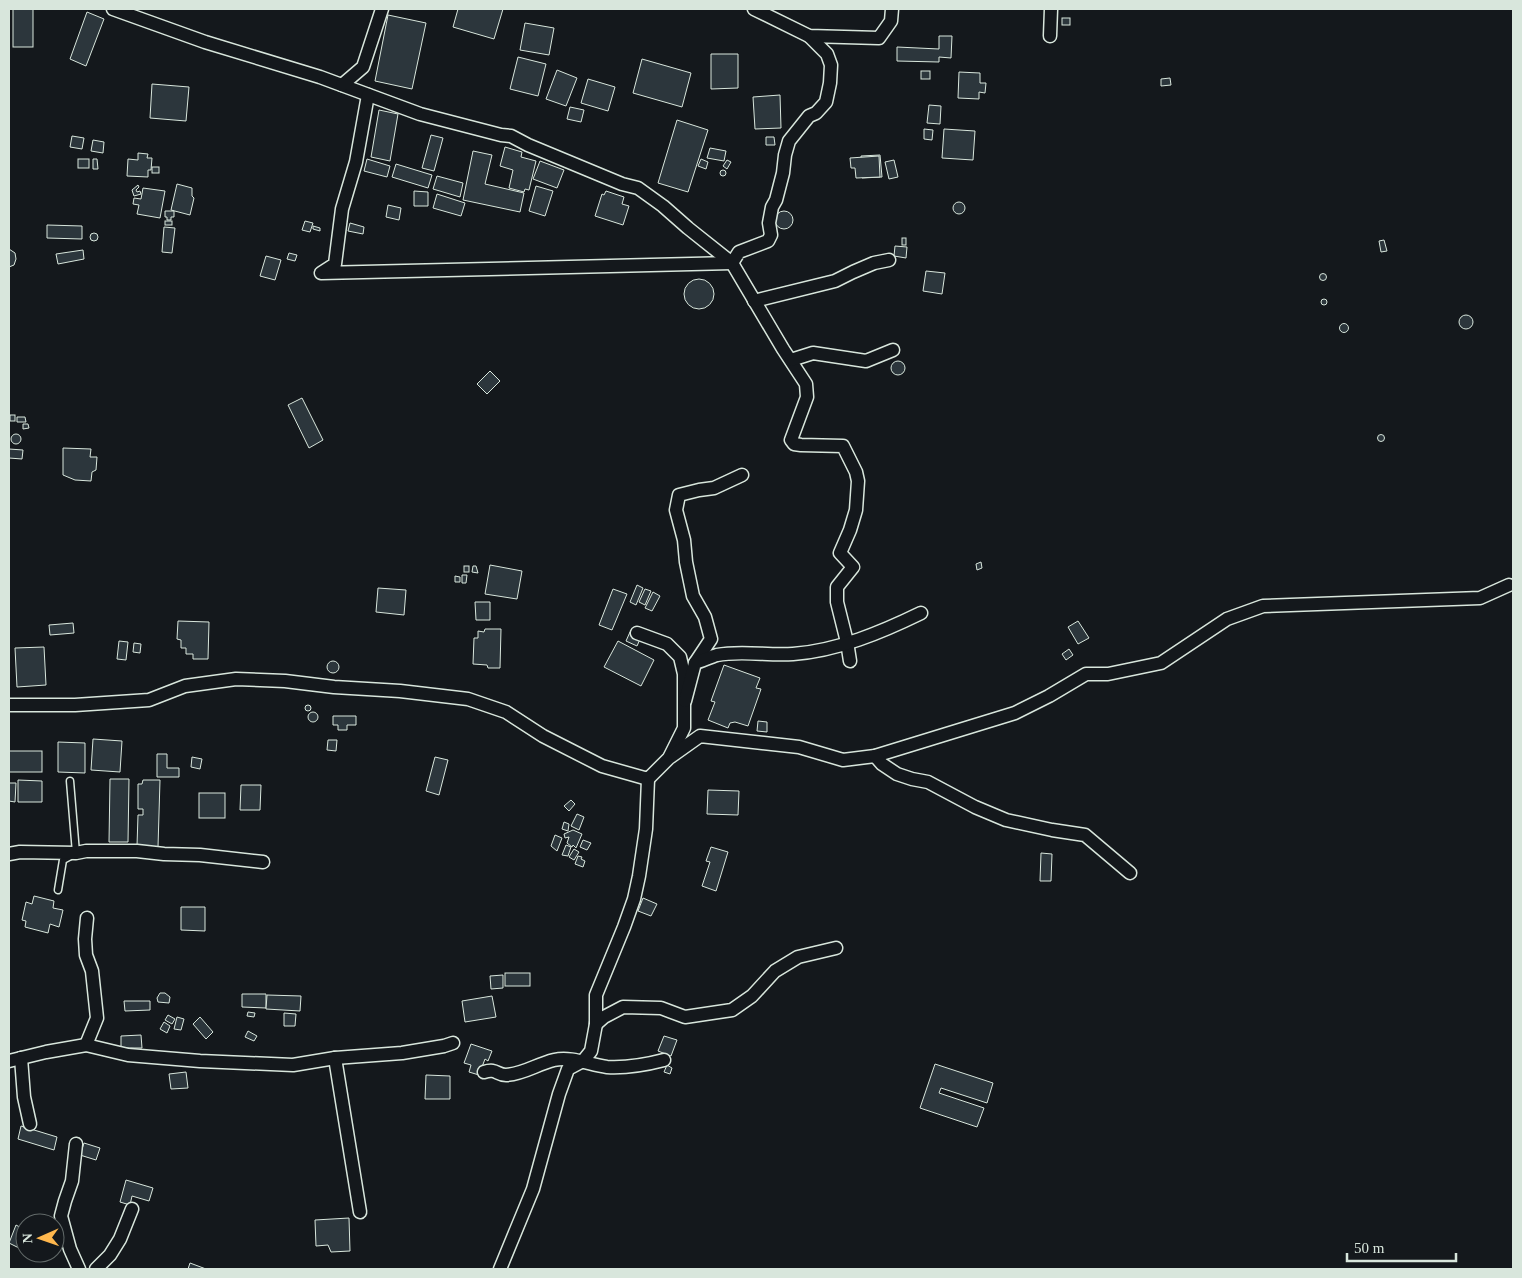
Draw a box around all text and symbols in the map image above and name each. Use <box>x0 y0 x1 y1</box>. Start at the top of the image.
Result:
north arrow <box>15 1213 65 1263</box>
scale bar <box>1347 1230 1456 1262</box>
text: N <box>20 1233 35 1244</box>
text: 50 m <box>1354 1240 1385 1256</box>

